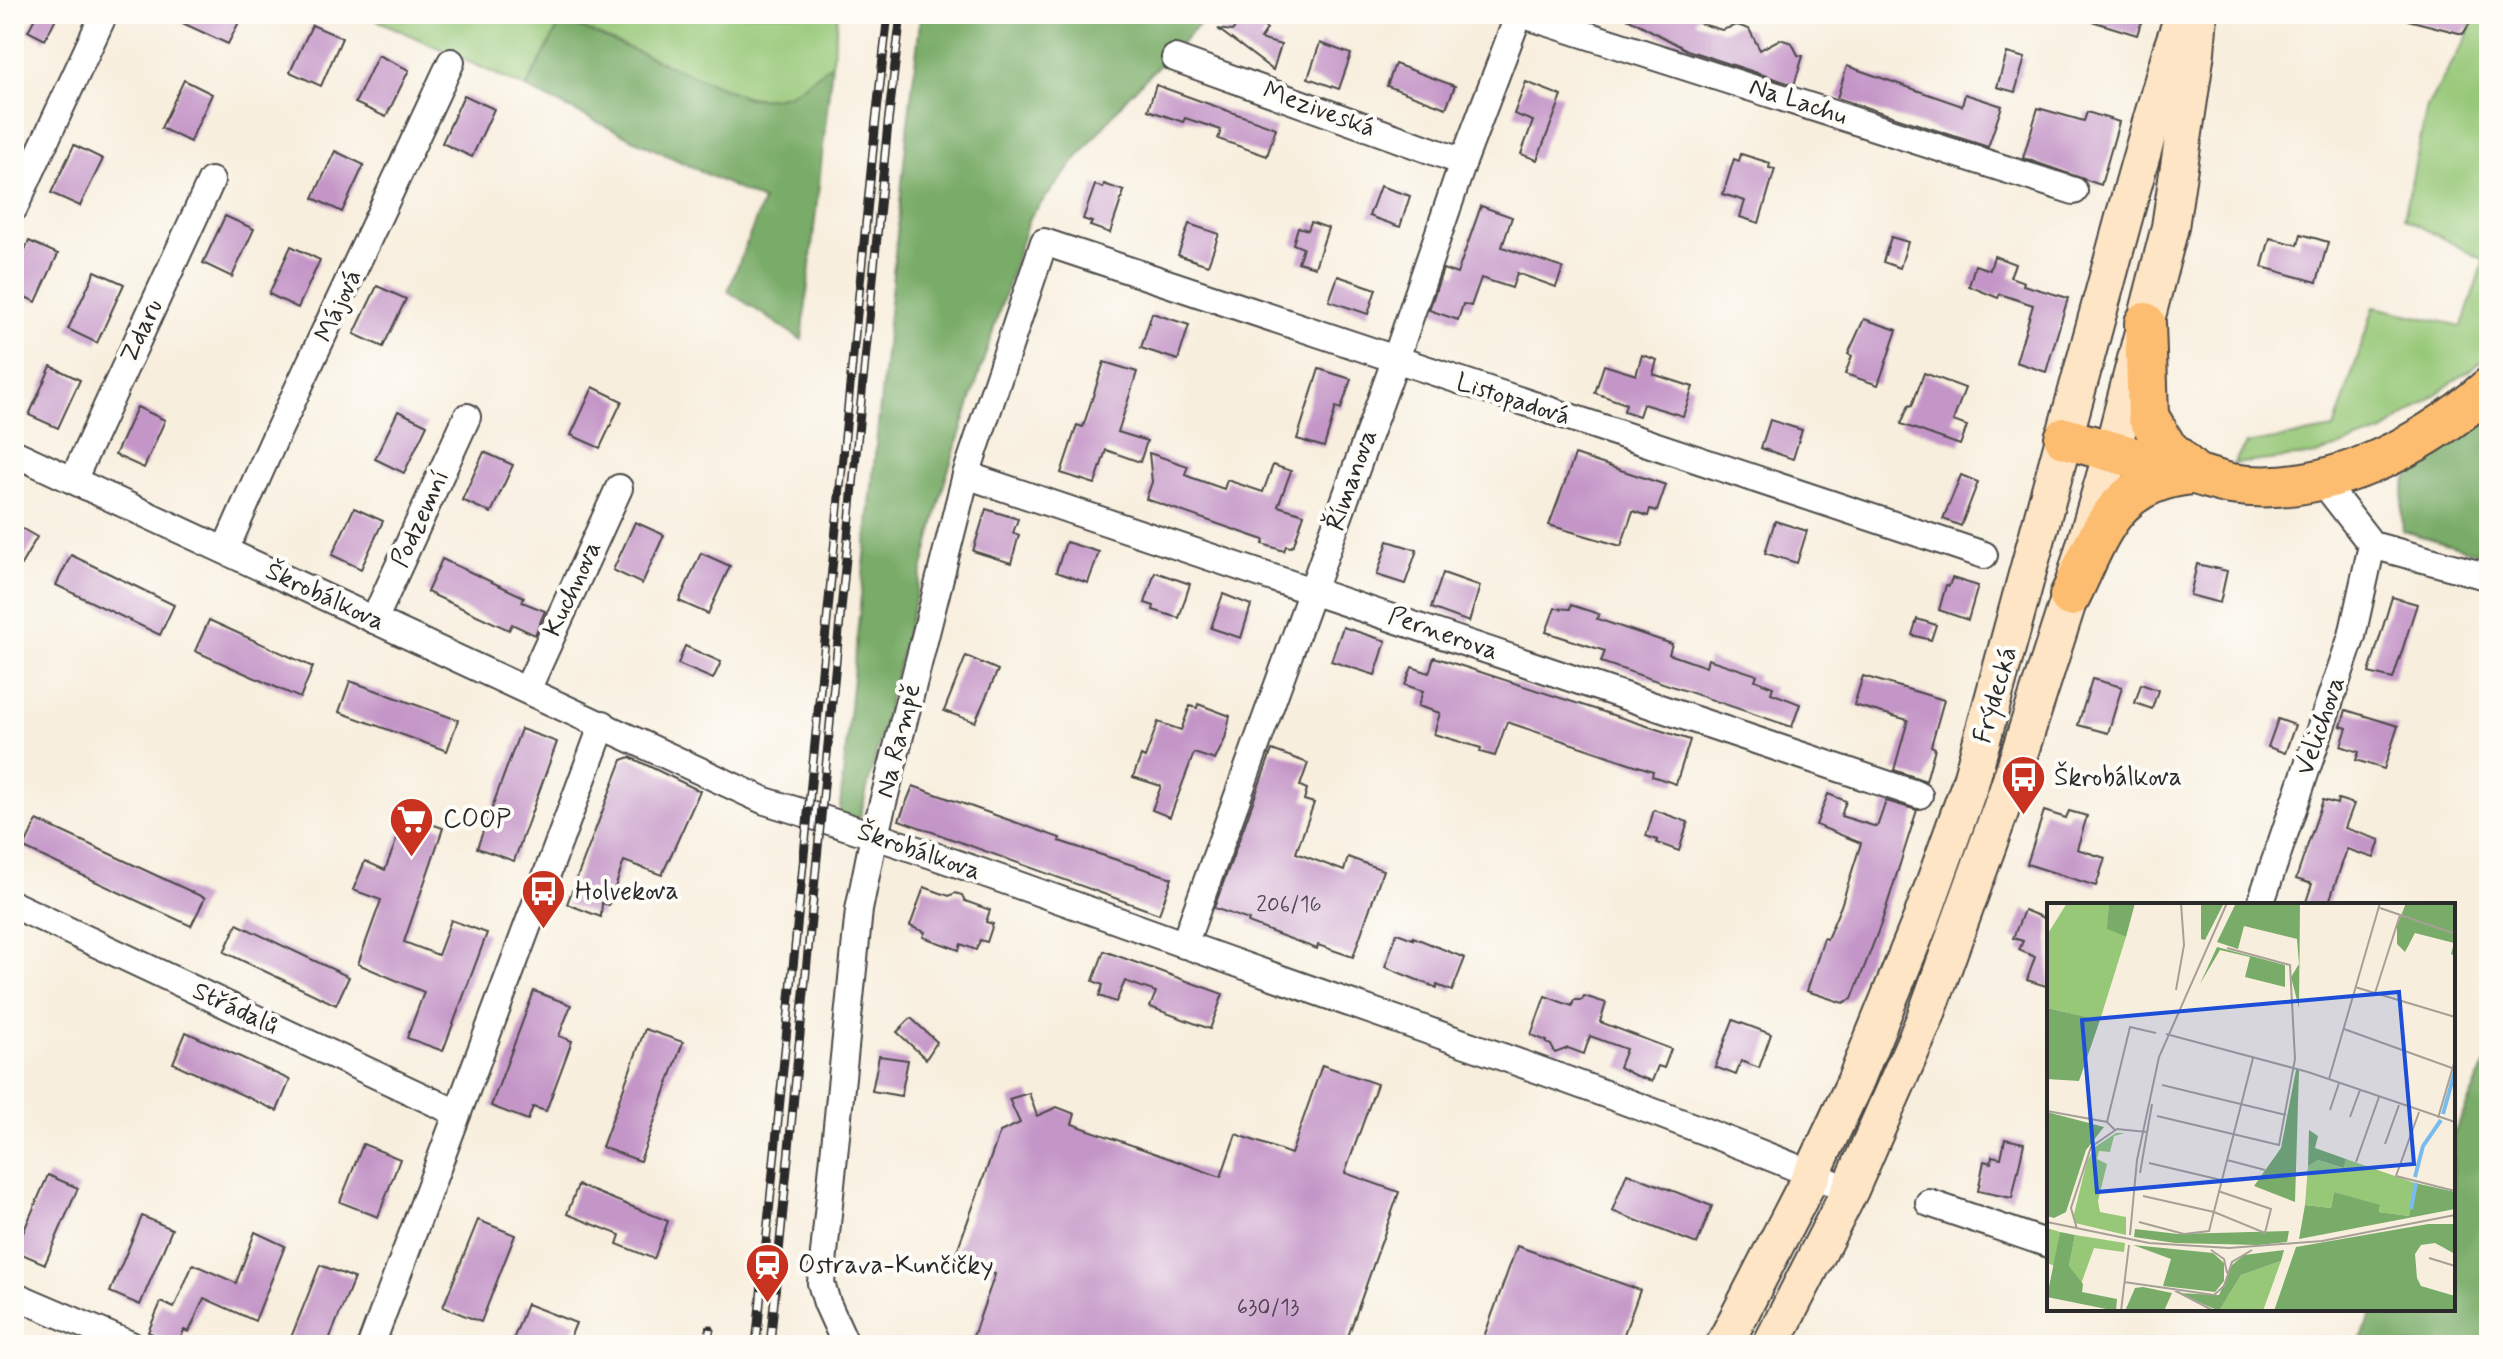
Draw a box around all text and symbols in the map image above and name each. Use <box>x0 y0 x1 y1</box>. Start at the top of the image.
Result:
street label: Na Lachu <box>1745 70 1851 134</box>
street label: Meziveská <box>1258 74 1380 146</box>
street label: Májová <box>307 264 371 348</box>
street label: Zdaru <box>112 294 172 368</box>
street label: Listopadová <box>1452 366 1574 434</box>
street label: Římanova <box>1317 424 1386 535</box>
street label: Podzemní <box>384 465 458 573</box>
street label: Kuchnova <box>536 535 610 643</box>
street label: Škrobálkova <box>260 554 390 640</box>
street label: Pernerova <box>1383 599 1503 669</box>
street label: Frýdecká <box>1966 643 2026 747</box>
street label: Velichova <box>2288 672 2354 780</box>
street label: Na Rampě <box>868 680 930 802</box>
bus stop icon: Škrobálkova <box>1999 754 2047 817</box>
place label: Škrobálkova <box>2054 761 2182 795</box>
supermarket icon: COOP <box>388 796 436 859</box>
place label: COOP <box>443 803 511 837</box>
street label: Škrobálkova <box>853 815 985 889</box>
bus stop icon: Holvekova <box>520 868 568 931</box>
place label: Holvekova <box>575 875 679 909</box>
house number: 206/16 <box>1256 891 1322 919</box>
inset map <box>2047 903 2455 1311</box>
street label: Střádalů <box>187 974 283 1044</box>
station icon: Ostrava-Kunčičky <box>743 1242 791 1305</box>
place label: Ostrava-Kunčičky <box>798 1249 994 1283</box>
house number: 630/13 <box>1237 1294 1299 1322</box>

